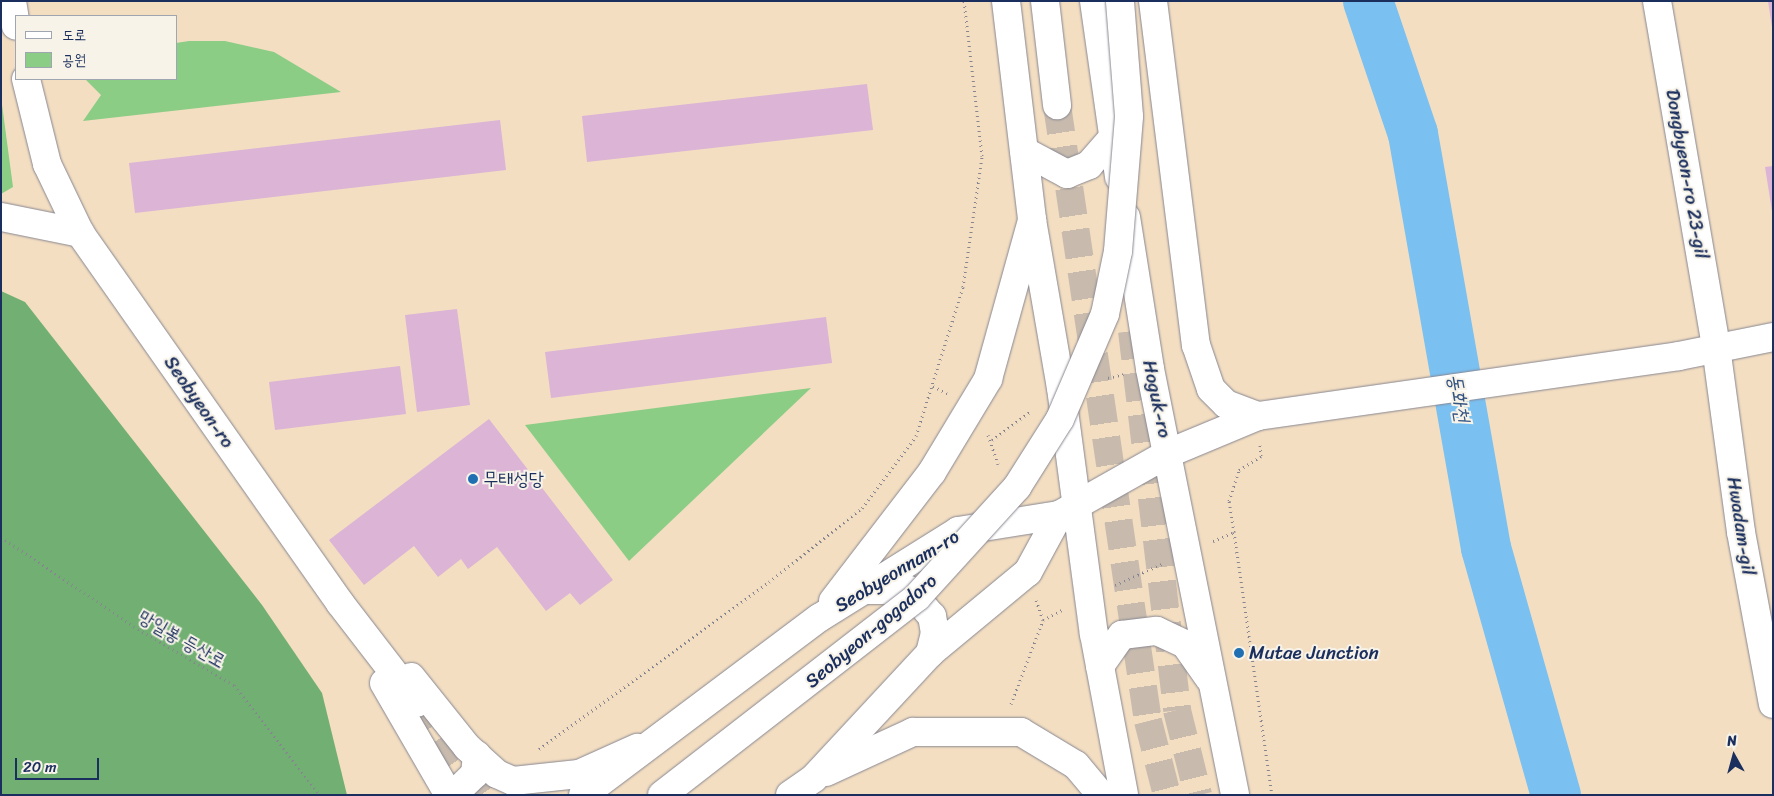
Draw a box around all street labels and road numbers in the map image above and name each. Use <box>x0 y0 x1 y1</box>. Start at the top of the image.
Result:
street label: Dongbyeon-ro 23-gil <box>1661 87 1713 261</box>
street label: Seobyeon-ro <box>159 352 239 452</box>
street label: Hoguk-ro <box>1138 358 1176 440</box>
street label: Hwadam-gil <box>1722 475 1760 577</box>
street label: Seobyeonnam-ro <box>831 525 963 617</box>
street label: Seobyeon-gogadoro <box>800 569 942 693</box>
street label: 망일봉 등산로 <box>134 605 230 673</box>

